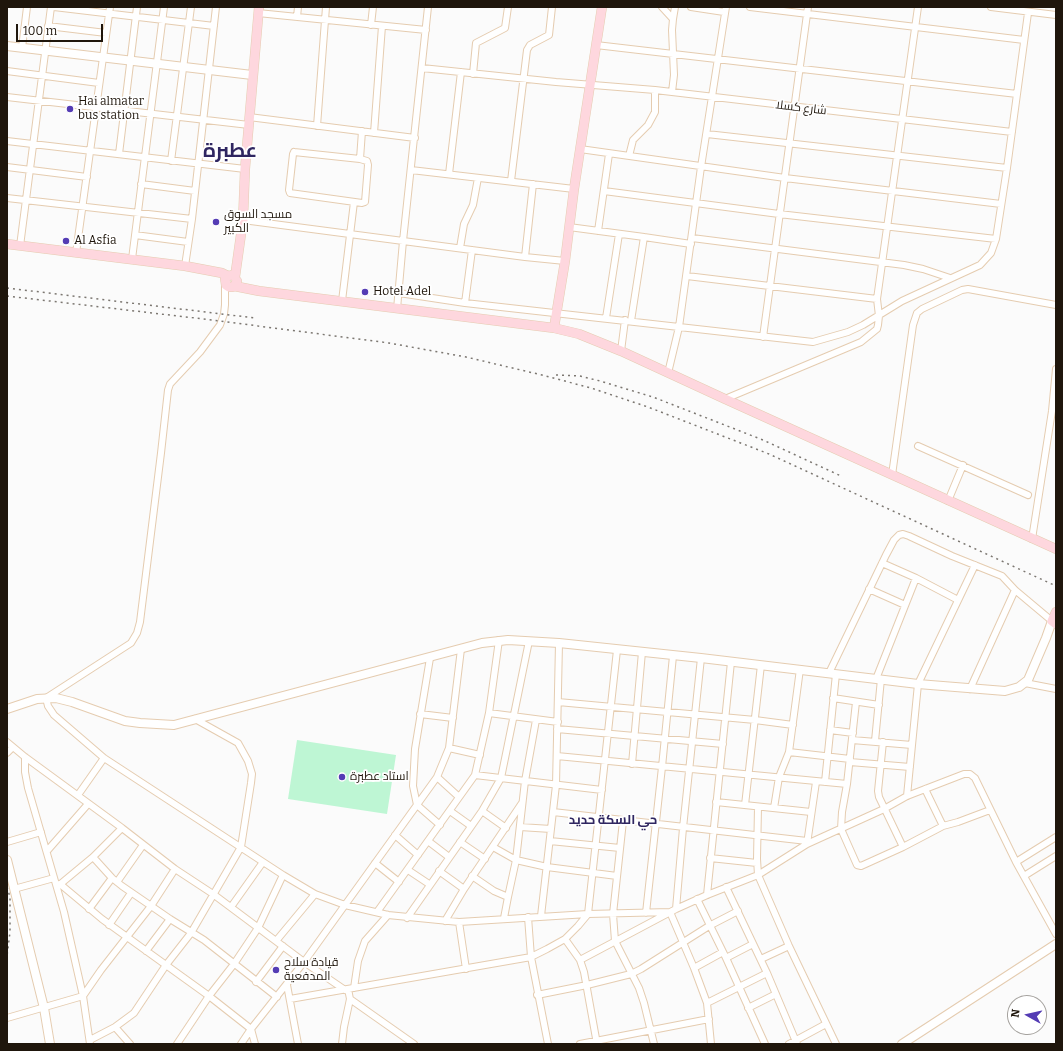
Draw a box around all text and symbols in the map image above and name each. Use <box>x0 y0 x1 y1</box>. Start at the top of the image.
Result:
scale bar <box>18 16 105 42</box>
text: 100 m <box>23 24 57 38</box>
place label: Hai almatar bus station <box>78 95 144 123</box>
street label: شارع كسلا <box>775 98 827 118</box>
marker: Hai almatar bus station <box>65 104 75 114</box>
district label: عطبرة <box>203 139 257 163</box>
place label: مسجد السوق الكبير <box>224 208 292 236</box>
marker: مسجد السوق الكبير <box>211 217 221 227</box>
place label: Al Asfia <box>74 234 117 248</box>
marker: Al Asfia <box>61 236 71 246</box>
place label: Hotel Adel <box>373 285 431 299</box>
marker: Hotel Adel <box>360 287 370 297</box>
place label: استاد عطبرة <box>350 770 409 784</box>
marker: استاد عطبرة <box>337 772 347 782</box>
district label: حي السكة حديد <box>569 812 657 828</box>
place label: قيادة سلاح المدفعية <box>284 956 338 984</box>
marker: قيادة سلاح المدفعية <box>271 965 281 975</box>
north arrow <box>1007 995 1047 1035</box>
text: N <box>1009 1008 1023 1019</box>

